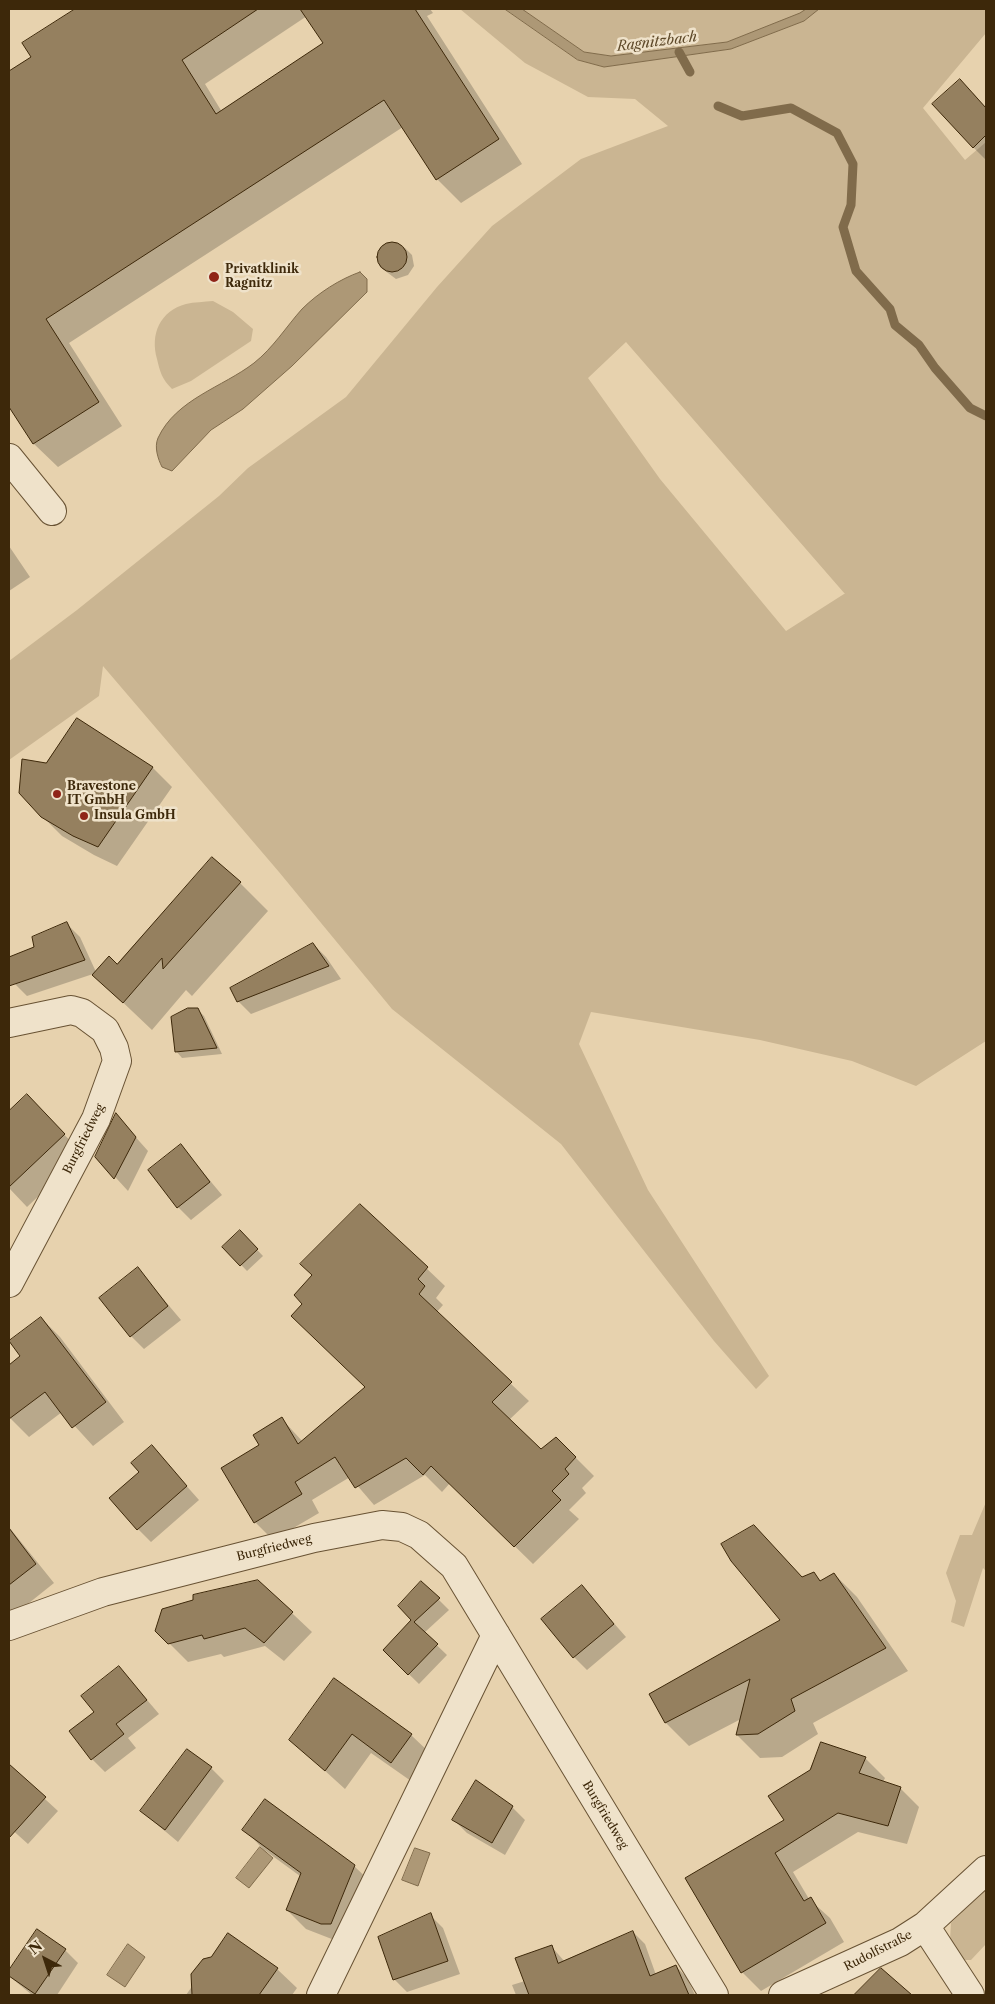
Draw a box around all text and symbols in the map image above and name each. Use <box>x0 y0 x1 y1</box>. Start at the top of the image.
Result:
water label: Ragnitzbach <box>616 29 698 55</box>
place label: Privatklinik Ragnitz <box>225 263 299 291</box>
marker: Privatklinik Ragnitz <box>207 270 221 284</box>
place label: Bravestone IT GmbH <box>67 780 136 808</box>
marker: Bravestone IT GmbH <box>51 788 63 800</box>
place label: Insula GmbH <box>94 809 176 823</box>
marker: Insula GmbH <box>78 810 90 822</box>
street label: Burgfriedweg <box>60 1102 108 1176</box>
street label: Burgfriedweg <box>235 1532 313 1564</box>
street label: Burgfriedweg <box>579 1778 631 1852</box>
street label: Rudolfstraße <box>842 1928 914 1974</box>
north arrow <box>20 1934 70 1984</box>
text: N <box>25 1937 46 1958</box>

